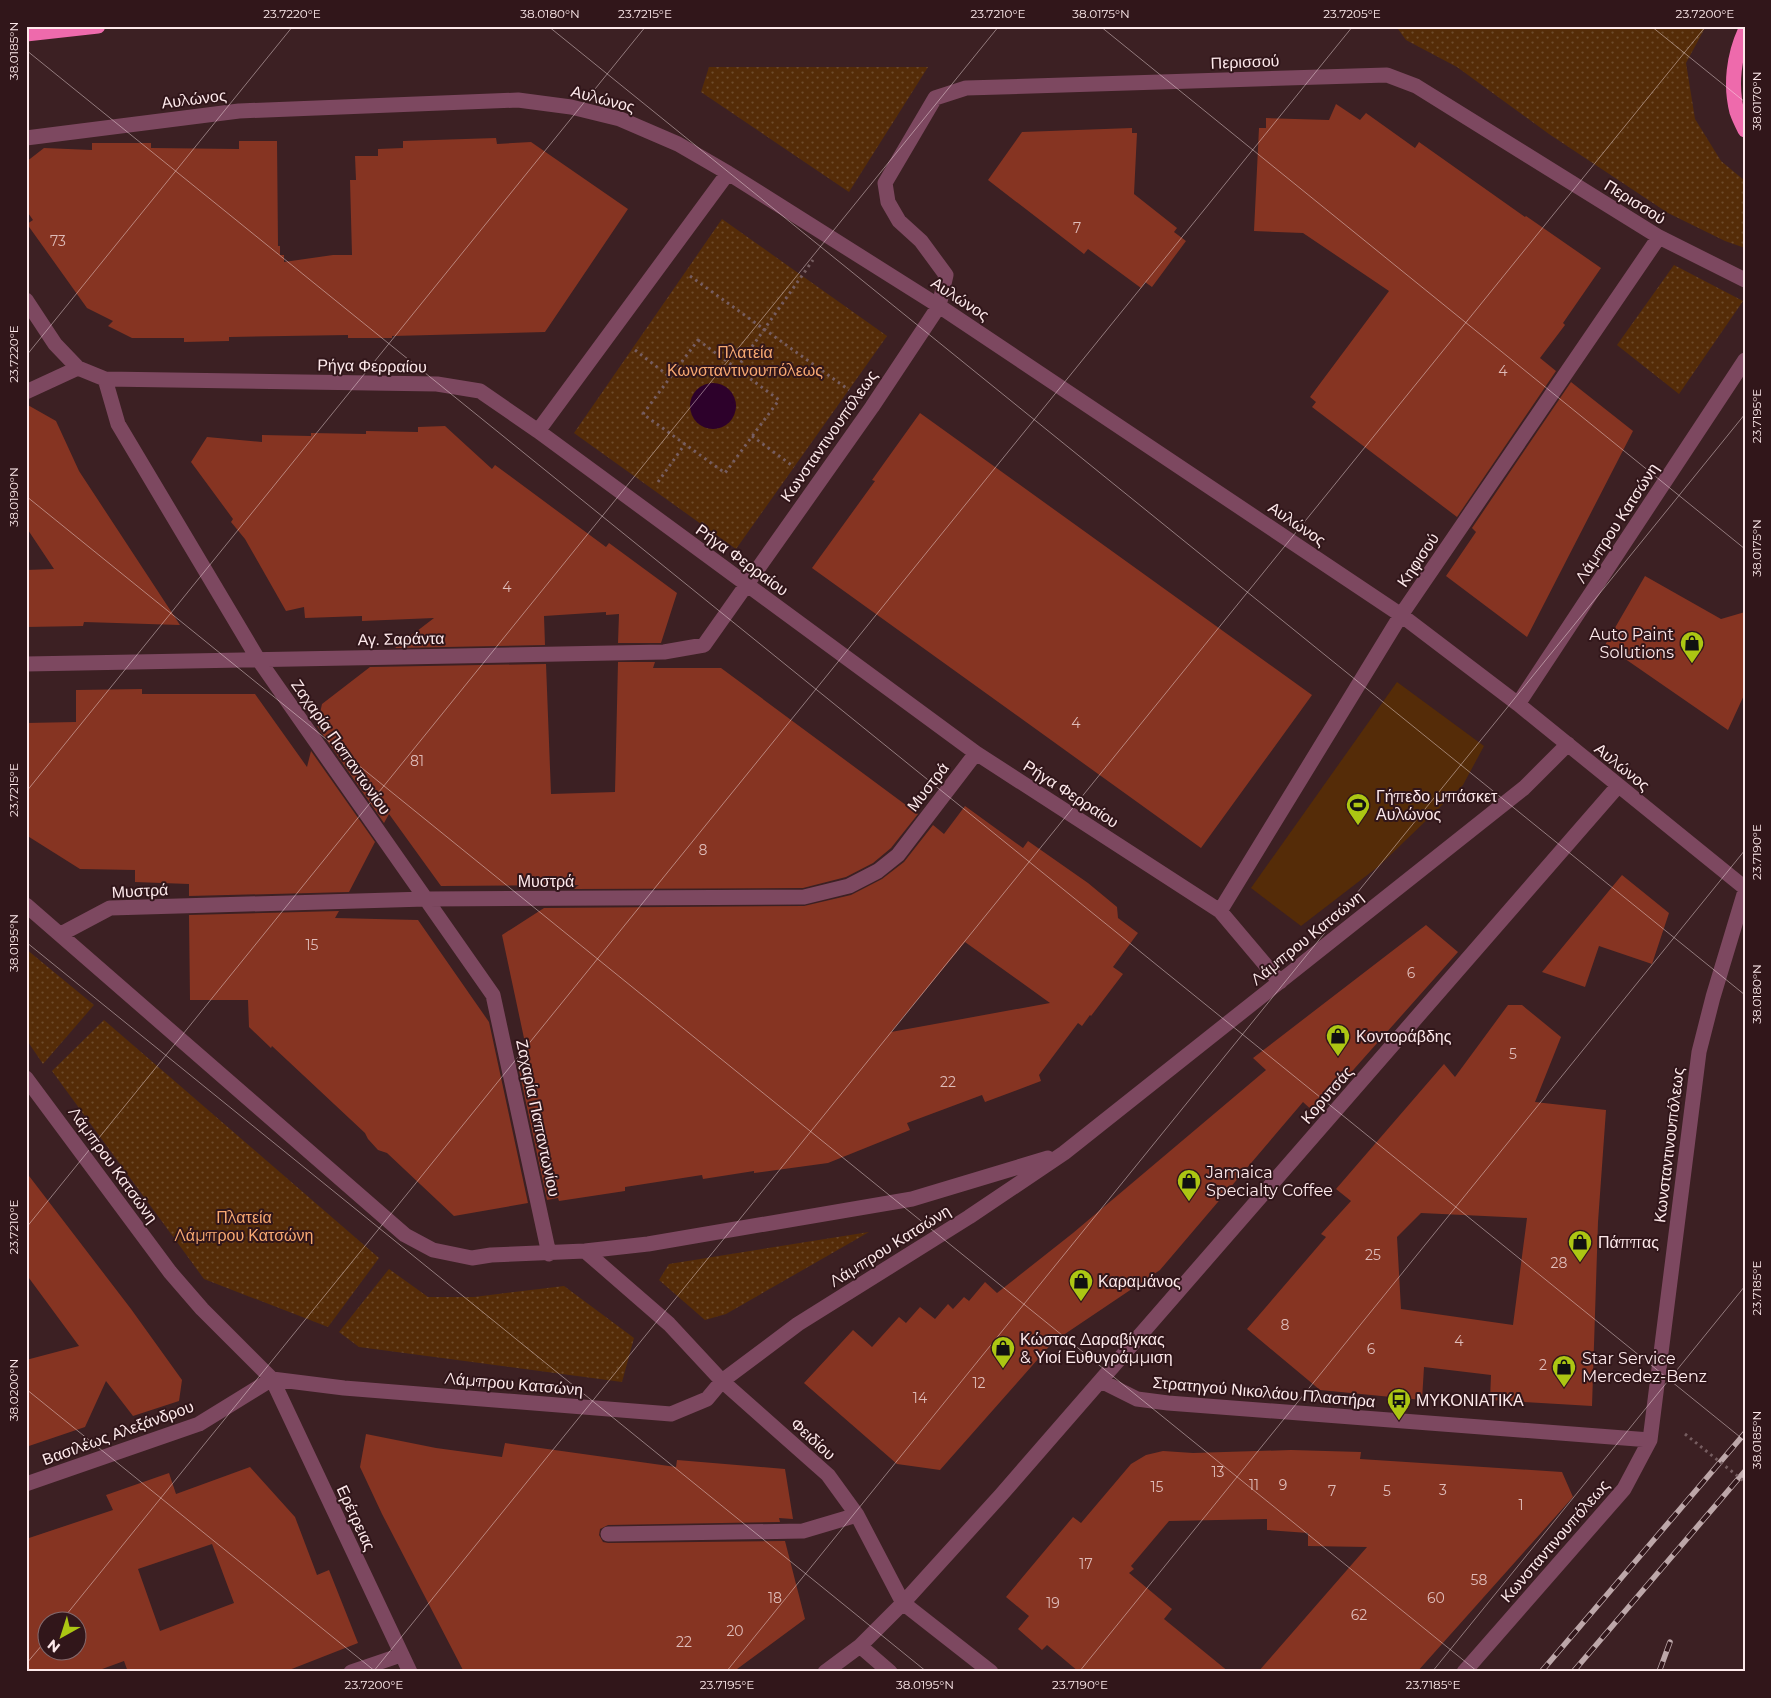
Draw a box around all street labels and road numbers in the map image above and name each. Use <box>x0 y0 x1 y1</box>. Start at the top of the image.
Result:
street label: Περισσού <box>1210 51 1280 73</box>
street label: Αυλώνος <box>569 81 637 117</box>
street label: Αυλώνος <box>160 86 228 112</box>
street label: Περισσού <box>1601 176 1669 228</box>
street label: Αυλώνος <box>927 273 993 325</box>
street label: Ρήγα Φερραίου <box>317 356 427 376</box>
street label: Κωνσταντινουπόλεως <box>776 366 882 505</box>
street label: Λάμπρου Κατσώνη <box>1571 460 1663 586</box>
street label: Αυλώνος <box>1265 498 1330 550</box>
street label: Ρήγα Φερραίου <box>692 520 792 600</box>
street label: Κηφισού <box>1393 529 1443 591</box>
street label: Αγ. Σαράντα <box>357 629 445 649</box>
street label: Ζαχαρία Παπαντωνίου <box>287 676 395 818</box>
street label: Αυλώνος <box>1591 739 1654 795</box>
street label: Ρήγα Φερραίου <box>1020 756 1122 832</box>
street label: Μυστρά <box>903 759 953 815</box>
street label: Μυστρά <box>518 872 574 891</box>
street label: Μυστρά <box>111 880 169 902</box>
street label: Λάμπρου Κατσώνη <box>1247 887 1367 989</box>
street label: Ζαχαρία Παπαντωνίου <box>512 1038 564 1198</box>
street label: Κορυτσάς <box>1297 1062 1357 1128</box>
street label: Κωνσταντινουπόλεως <box>1650 1066 1688 1224</box>
street label: Λάμπρου Κατσώνη <box>65 1103 161 1227</box>
street label: Λάμπρου Κατσώνη <box>826 1201 954 1291</box>
street label: Λάμπρου Κατσώνη <box>444 1368 584 1400</box>
street label: Στρατηγού Νικολάου Πλαστήρα <box>1152 1373 1376 1411</box>
street label: Βασιλέως Αλεξάνδρου <box>40 1397 196 1469</box>
street label: Φειδίου <box>787 1414 839 1464</box>
street label: Κωνσταντινουπόλεως <box>1497 1476 1614 1606</box>
street label: Ερέτρειας <box>333 1482 380 1554</box>

